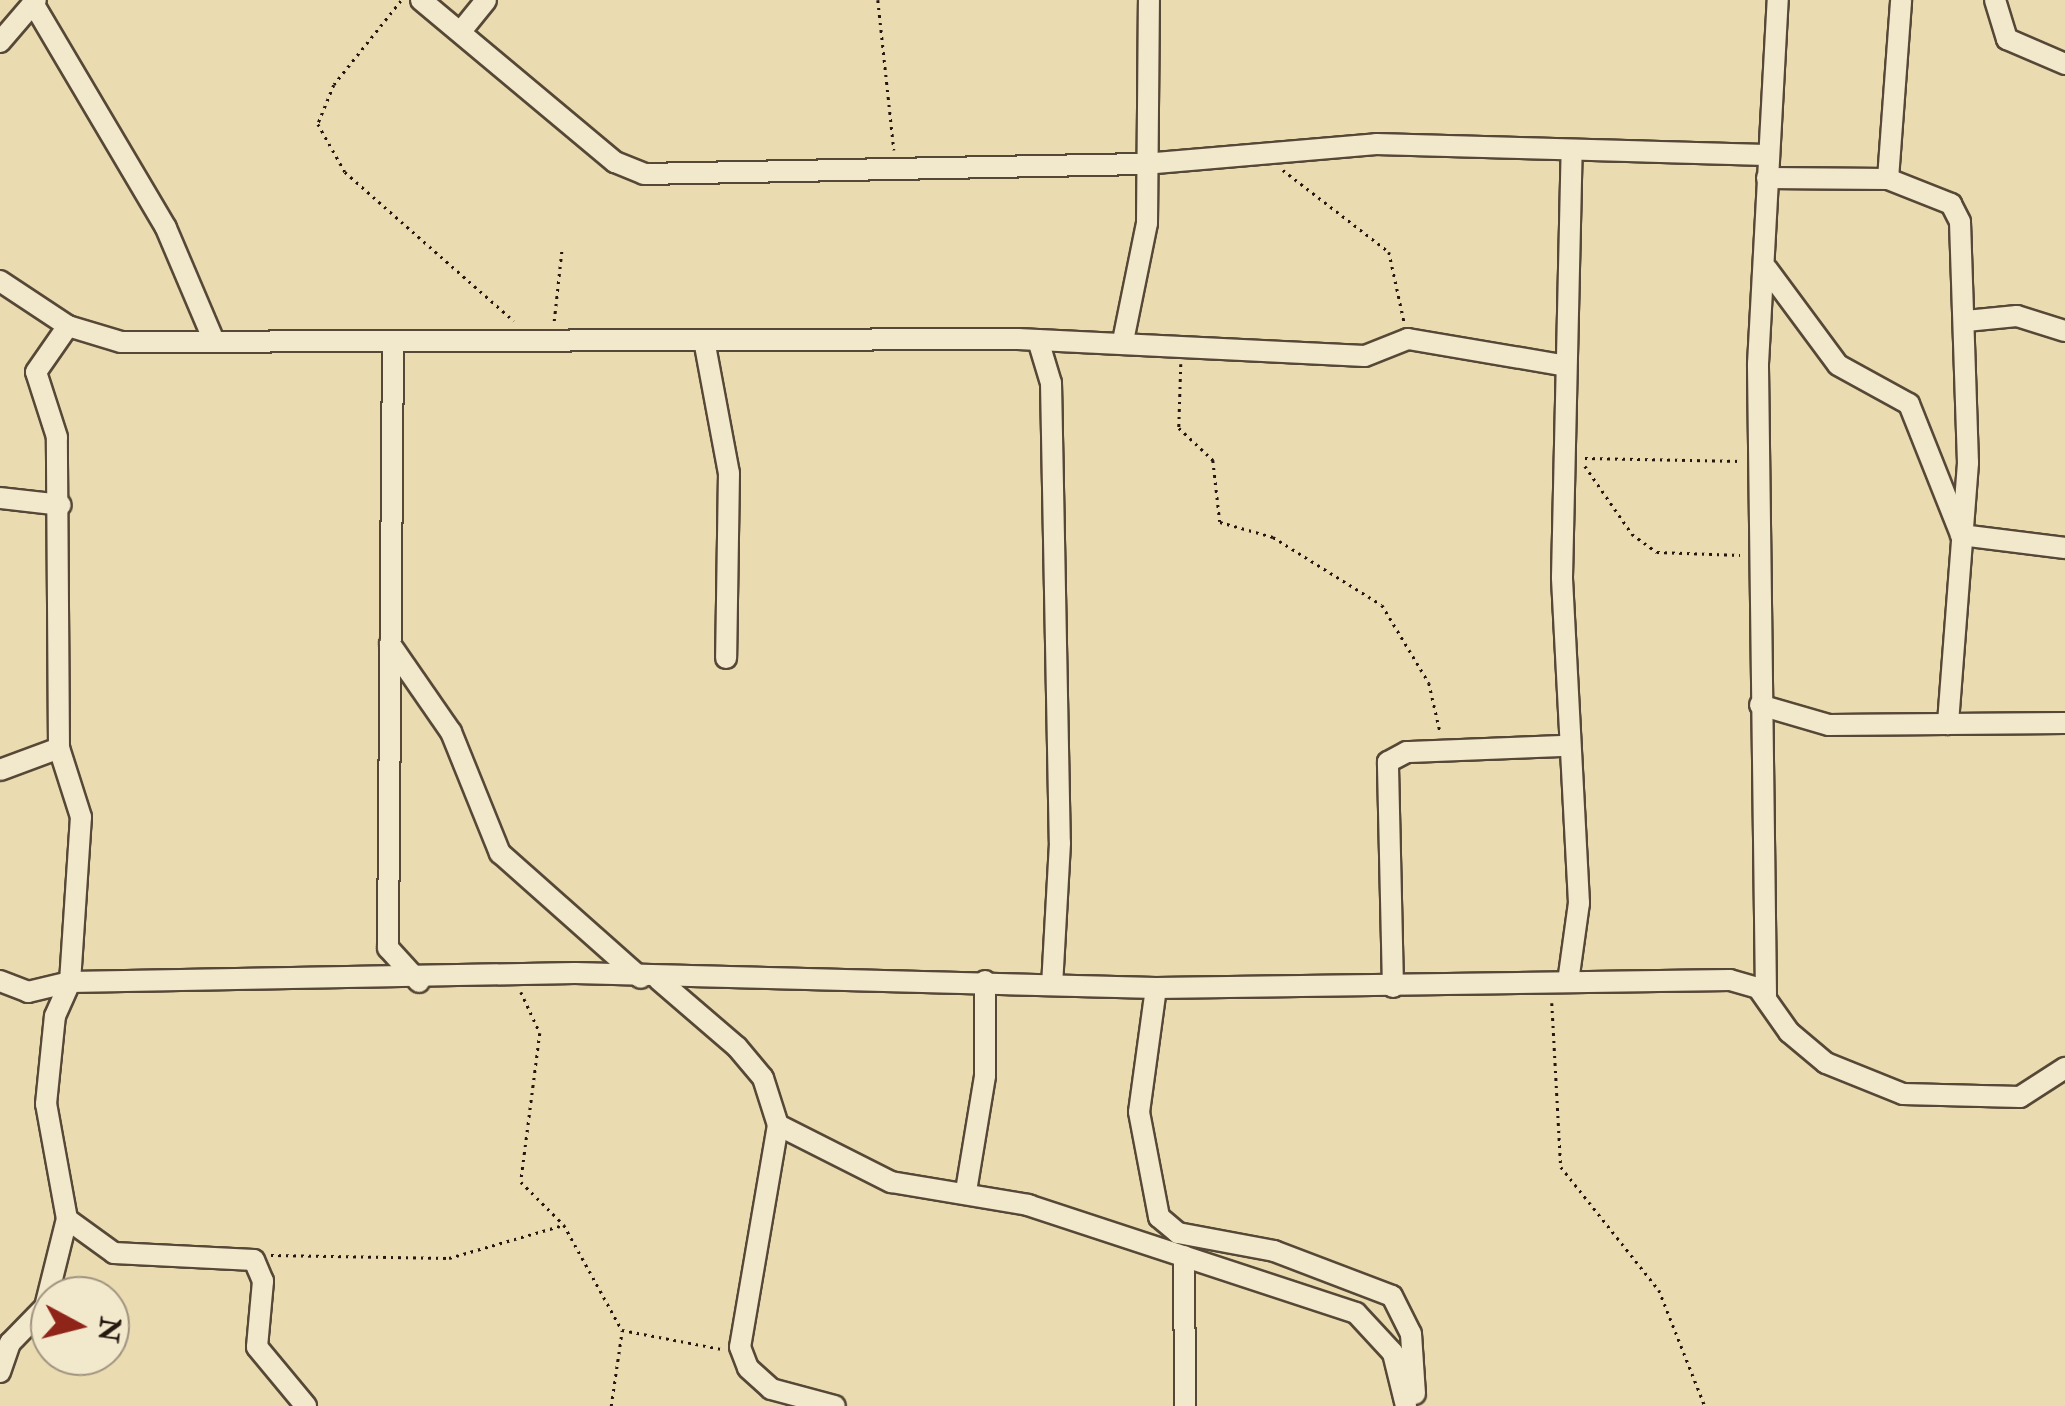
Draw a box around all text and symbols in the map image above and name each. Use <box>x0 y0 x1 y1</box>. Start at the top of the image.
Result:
north arrow <box>30 1276 130 1376</box>
text: N <box>89 1315 127 1344</box>

